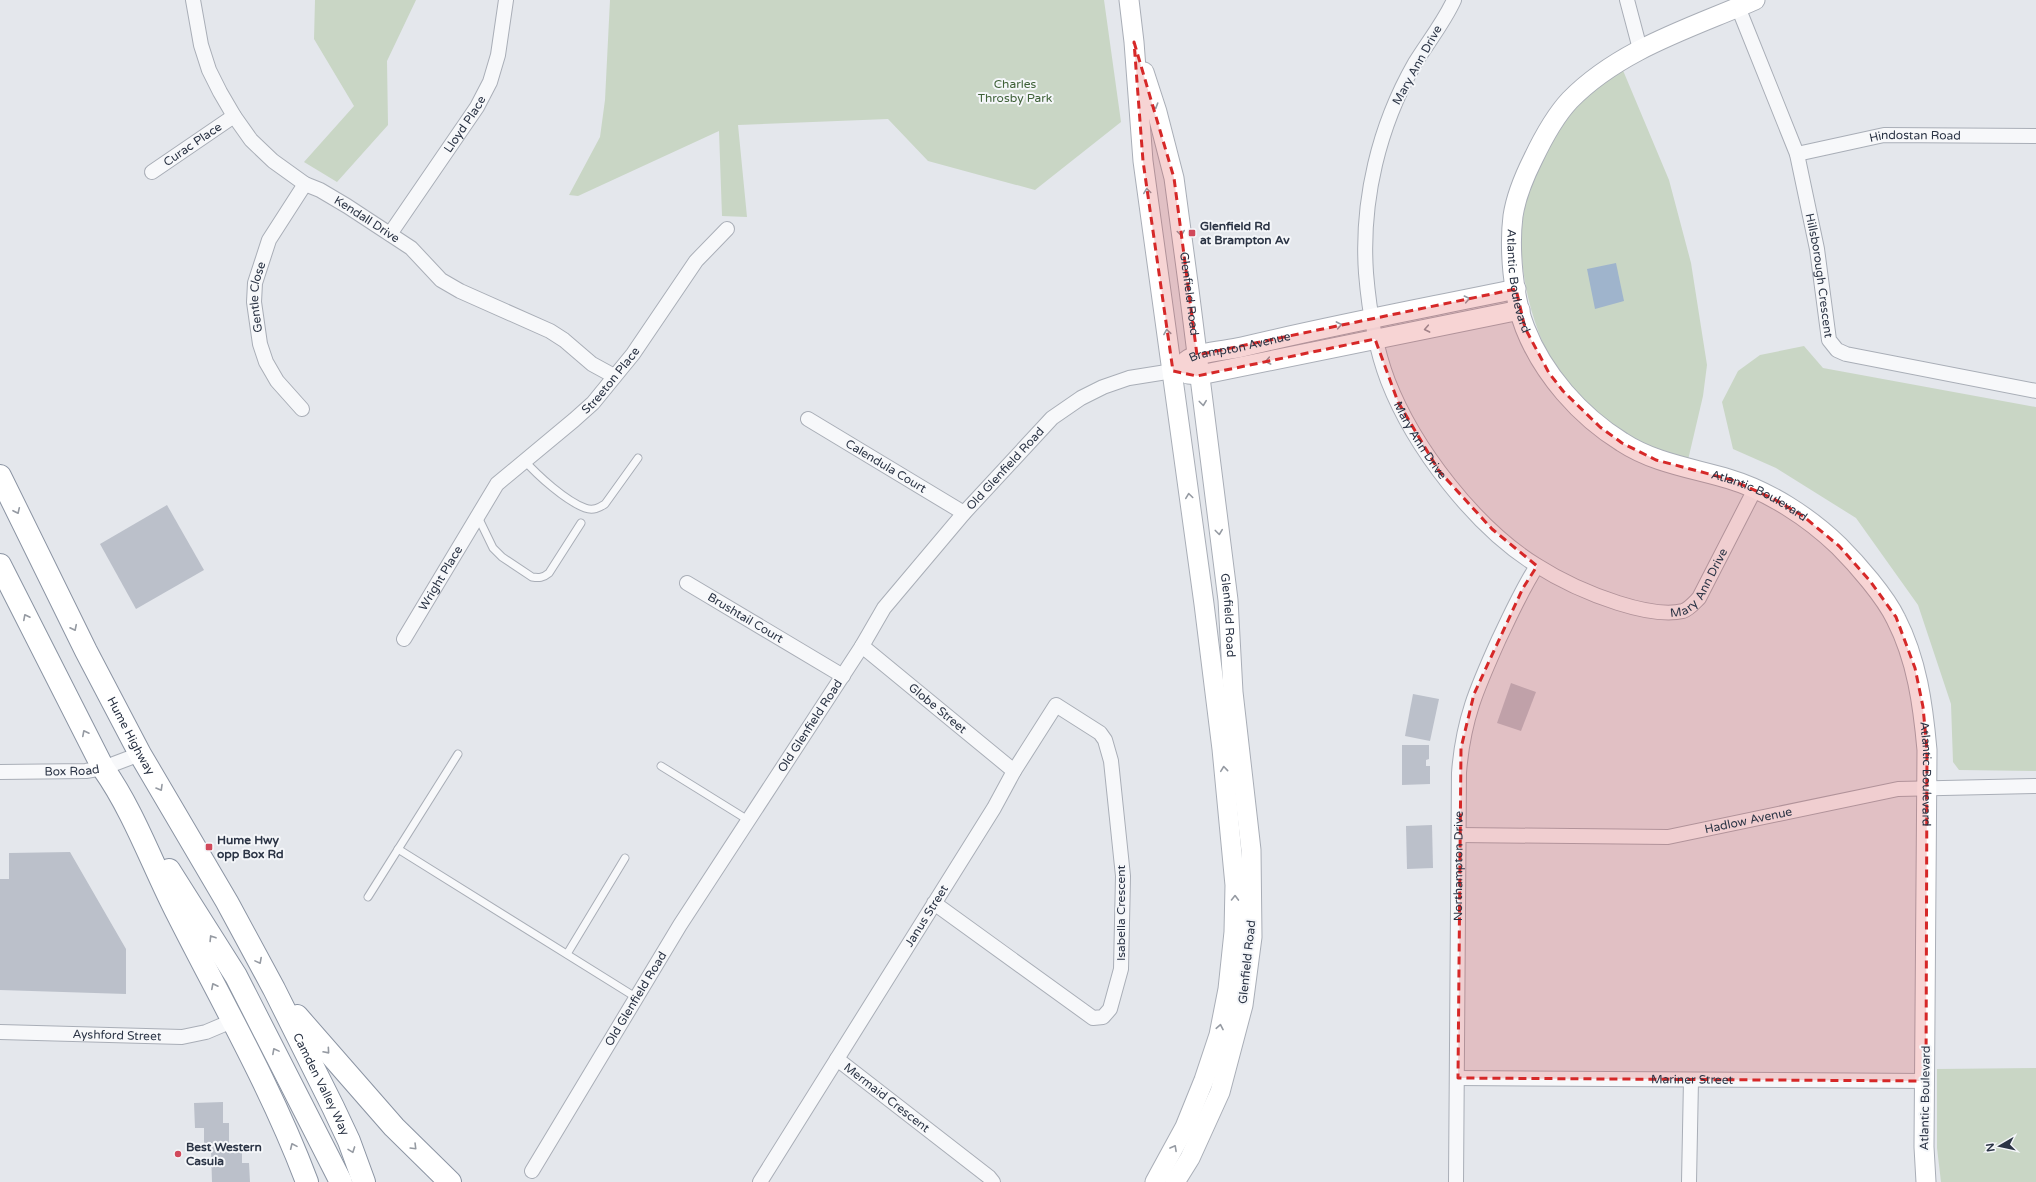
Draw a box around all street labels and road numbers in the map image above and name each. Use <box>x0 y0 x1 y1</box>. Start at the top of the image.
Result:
street label: Mary Ann Drive <box>1389 23 1445 107</box>
street label: Lloyd Place <box>441 93 489 155</box>
street label: Curac Place <box>161 119 224 169</box>
street label: Hindostan Road <box>1868 128 1961 145</box>
street label: Kendall Drive <box>332 193 402 246</box>
street label: Hillsborough Crescent <box>1803 212 1836 339</box>
street label: Atlantic Boulevard <box>1504 229 1533 335</box>
street label: Glenfield Road <box>1177 251 1202 336</box>
street label: Gentle Close <box>247 260 269 333</box>
street label: Brampton Avenue <box>1187 329 1292 365</box>
street label: Streeton Place <box>579 344 643 417</box>
street label: Mary Ann Drive <box>1391 399 1450 482</box>
street label: Old Glenfield Road <box>964 424 1047 513</box>
street label: Calendula Court <box>843 436 929 496</box>
street label: Atlantic Boulevard <box>1710 467 1810 524</box>
street label: Wright Place <box>416 543 465 613</box>
street label: Mary Ann Drive <box>1669 546 1730 620</box>
street label: Glenfield Road <box>1218 572 1238 658</box>
street label: Brushtail Court <box>705 590 786 646</box>
street label: Old Glenfield Road <box>775 677 845 775</box>
street label: Globe Street <box>906 680 970 737</box>
street label: Hume Highway <box>104 695 158 778</box>
street label: Atlantic Boulevard <box>1917 721 1934 826</box>
street label: Box Road <box>44 762 101 778</box>
street label: Hadlow Avenue <box>1703 804 1794 836</box>
street label: Northampton Drive <box>1451 811 1466 921</box>
street label: Isabella Crescent <box>1114 865 1128 961</box>
street label: Janus Street <box>902 882 951 949</box>
street label: Glenfield Road <box>1236 919 1258 1005</box>
street label: Old Glenfield Road <box>602 949 669 1049</box>
street label: Ayshford Street <box>72 1027 162 1043</box>
street label: Camden Valley Way <box>290 1031 353 1138</box>
street label: Atlantic Boulevard <box>1917 1045 1933 1151</box>
street label: Mermaid Crescent <box>841 1060 933 1135</box>
street label: Mariner Street <box>1651 1072 1734 1087</box>

